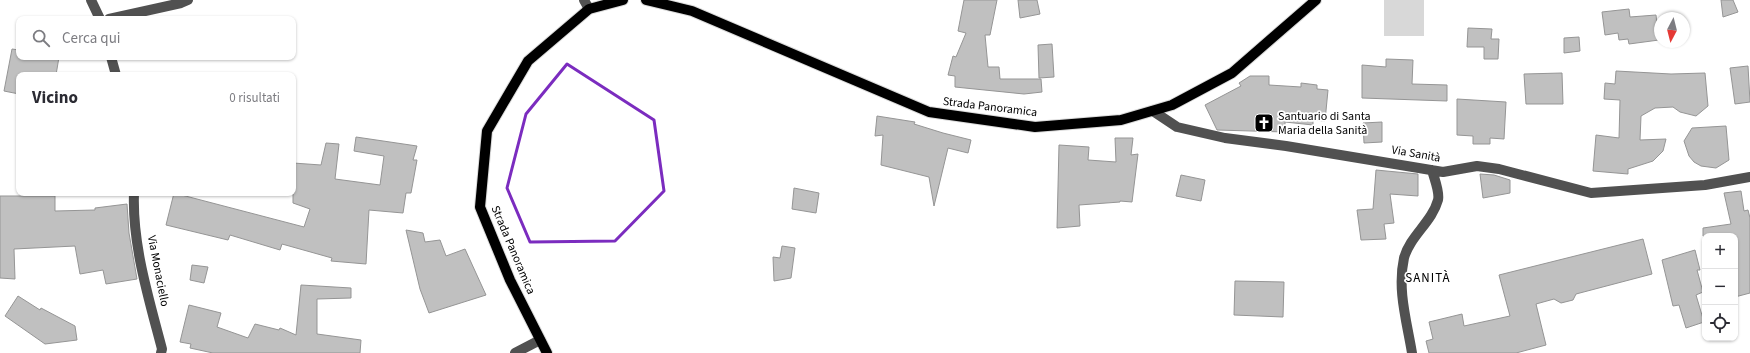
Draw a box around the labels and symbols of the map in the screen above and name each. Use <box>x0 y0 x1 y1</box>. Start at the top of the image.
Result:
north arrow <box>1654 12 1690 48</box>
street label: Strada Panoramica <box>942 93 1038 121</box>
place label: Santuario di Santa Maria della Sanità <box>1278 108 1371 139</box>
church icon: Santuario di Santa Maria della Sanità <box>1253 112 1275 134</box>
street label: Via Sanità <box>1390 141 1442 167</box>
street label: Strada Panoramica <box>487 203 539 297</box>
street label: Via Monaciello <box>143 234 173 308</box>
district label: SANITÀ <box>1405 269 1451 287</box>

